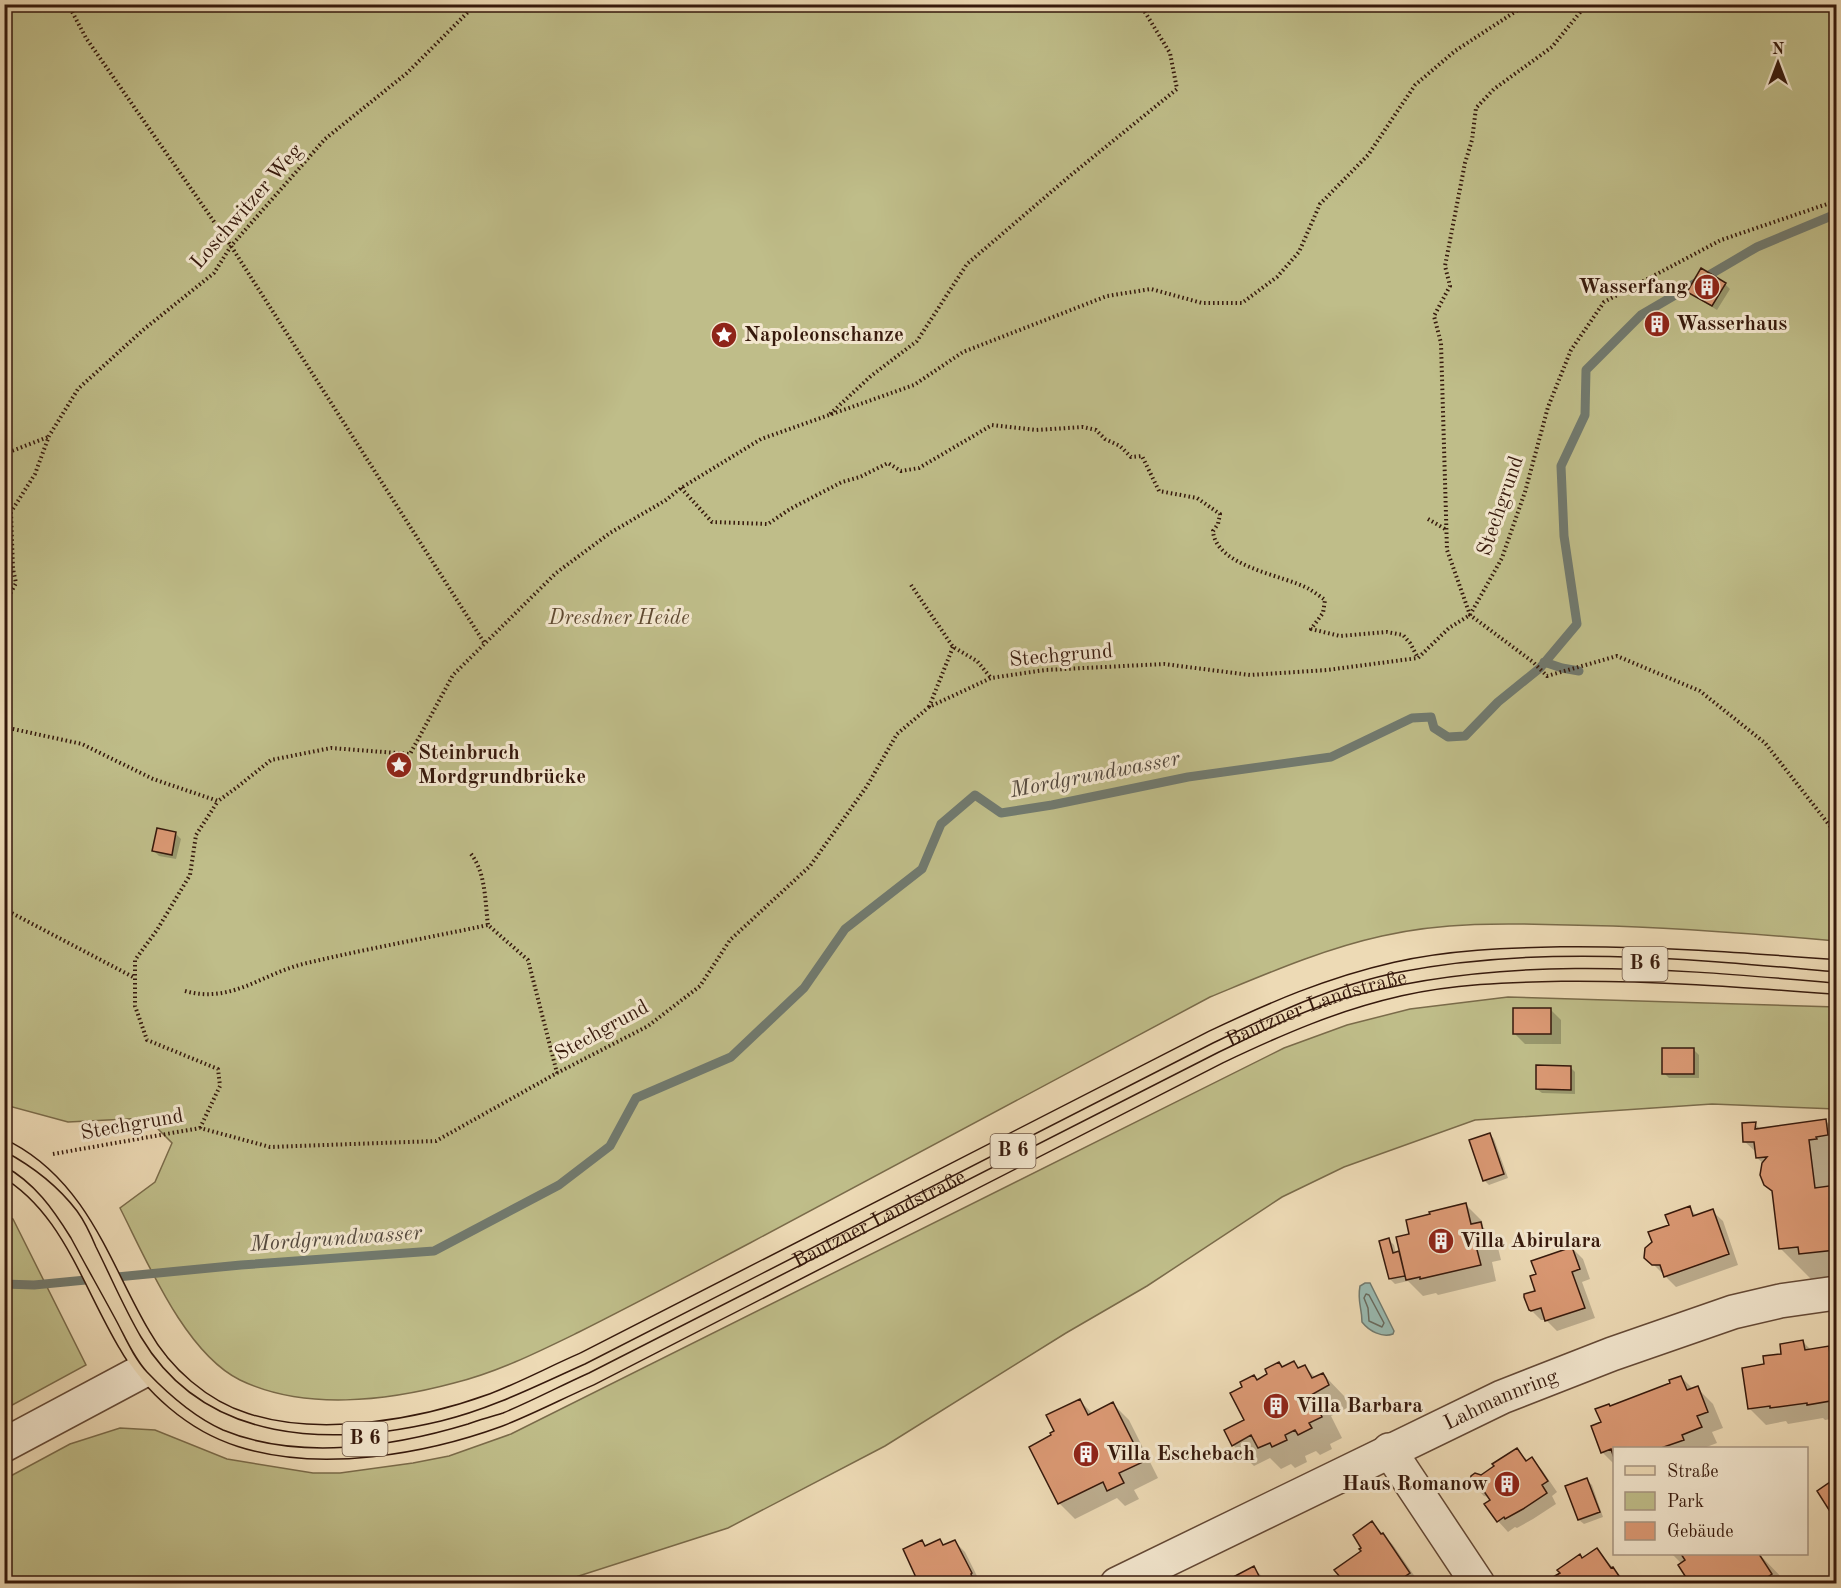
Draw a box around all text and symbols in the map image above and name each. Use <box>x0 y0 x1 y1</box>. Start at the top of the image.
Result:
north arrow <box>1748 33 1808 93</box>
text: N <box>1772 42 1785 58</box>
street label: Loschwitzer Weg <box>187 140 307 274</box>
building icon: Wasserfang <box>1692 272 1722 302</box>
place label: Wasserfang <box>1578 277 1688 298</box>
building icon: Wasserhaus <box>1642 309 1672 339</box>
place label: Wasserhaus <box>1676 314 1787 335</box>
place icon: Napoleonschanze <box>709 320 739 350</box>
place label: Napoleonschanze <box>744 325 904 346</box>
street label: Stechgrund <box>1474 453 1528 559</box>
park label: Dresdner Heide <box>547 608 690 629</box>
street label: Stechgrund <box>1008 641 1114 671</box>
place label: Steinbruch Mordgrundbrücke <box>418 743 586 788</box>
water label: Mordgrundwasser <box>1007 748 1182 802</box>
place icon: Steinbruch Mordgrundbrücke <box>384 750 414 780</box>
road number: B 6 <box>1622 947 1668 981</box>
street label: Bautzner Landstraße <box>1223 967 1409 1051</box>
street label: Stechgrund <box>551 997 653 1065</box>
street label: Stechgrund <box>79 1106 185 1144</box>
road number: B 6 <box>990 1134 1036 1168</box>
street label: Bautzner Landstraße <box>790 1166 969 1272</box>
water label: Mordgrundwasser <box>248 1222 423 1256</box>
building icon: Villa Abirulara <box>1426 1226 1456 1256</box>
place label: Villa Abirulara <box>1460 1231 1602 1252</box>
street label: Lahmannring <box>1440 1365 1562 1434</box>
building icon: Villa Barbara <box>1261 1391 1291 1421</box>
place label: Villa Barbara <box>1296 1396 1423 1417</box>
road number: B 6 <box>342 1422 388 1456</box>
building icon: Villa Eschebach <box>1071 1439 1101 1469</box>
place label: Villa Eschebach <box>1106 1444 1255 1465</box>
legend <box>1613 1447 1808 1555</box>
text: Straße <box>1667 1463 1718 1481</box>
building icon: Haus Romanow <box>1492 1469 1522 1499</box>
place label: Haus Romanow <box>1342 1474 1488 1495</box>
text: Park <box>1667 1493 1704 1511</box>
text: Gebäude <box>1667 1523 1734 1541</box>

